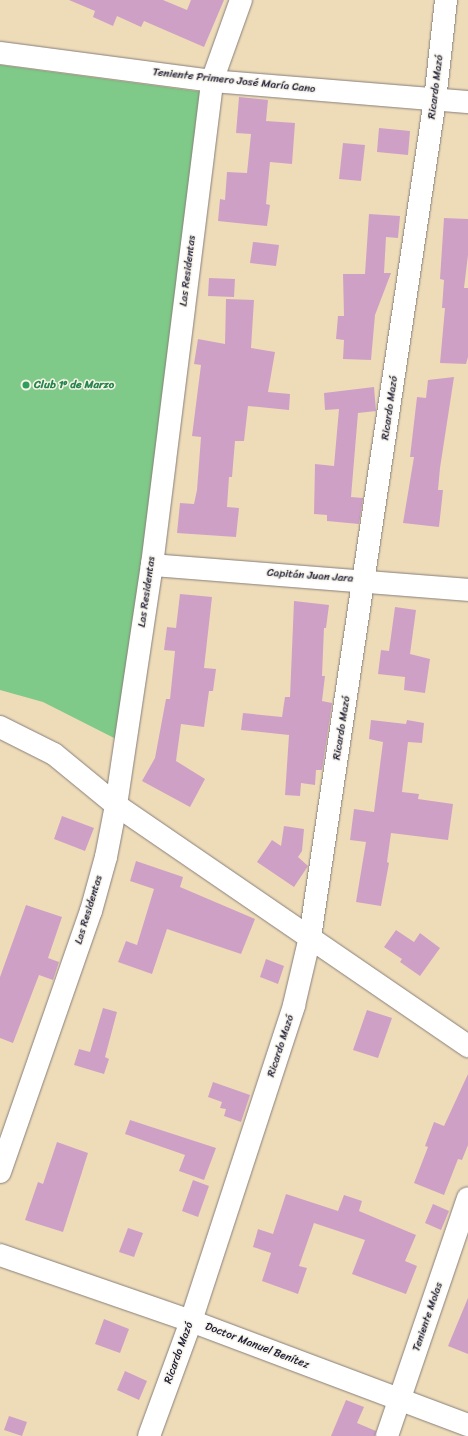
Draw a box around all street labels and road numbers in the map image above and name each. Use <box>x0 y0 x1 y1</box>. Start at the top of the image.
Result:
street label: Ricardo Mazó <box>426 54 446 120</box>
street label: Teniente Primero José María Cano <box>152 66 316 96</box>
street label: Las Residentas <box>177 235 199 307</box>
street label: Ricardo Mazó <box>379 375 401 441</box>
street label: Las Residentas <box>135 556 159 628</box>
street label: Capitán Juan Jara <box>266 566 354 586</box>
street label: Ricardo Mazó <box>330 695 354 761</box>
street label: Las Residentas <box>72 874 106 946</box>
street label: Ricardo Mazó <box>265 1013 297 1079</box>
street label: Teniente Molas <box>410 1281 446 1353</box>
street label: Ricardo Mazó <box>162 1320 196 1386</box>
street label: Doctor Manuel Benítez <box>203 1320 311 1372</box>

